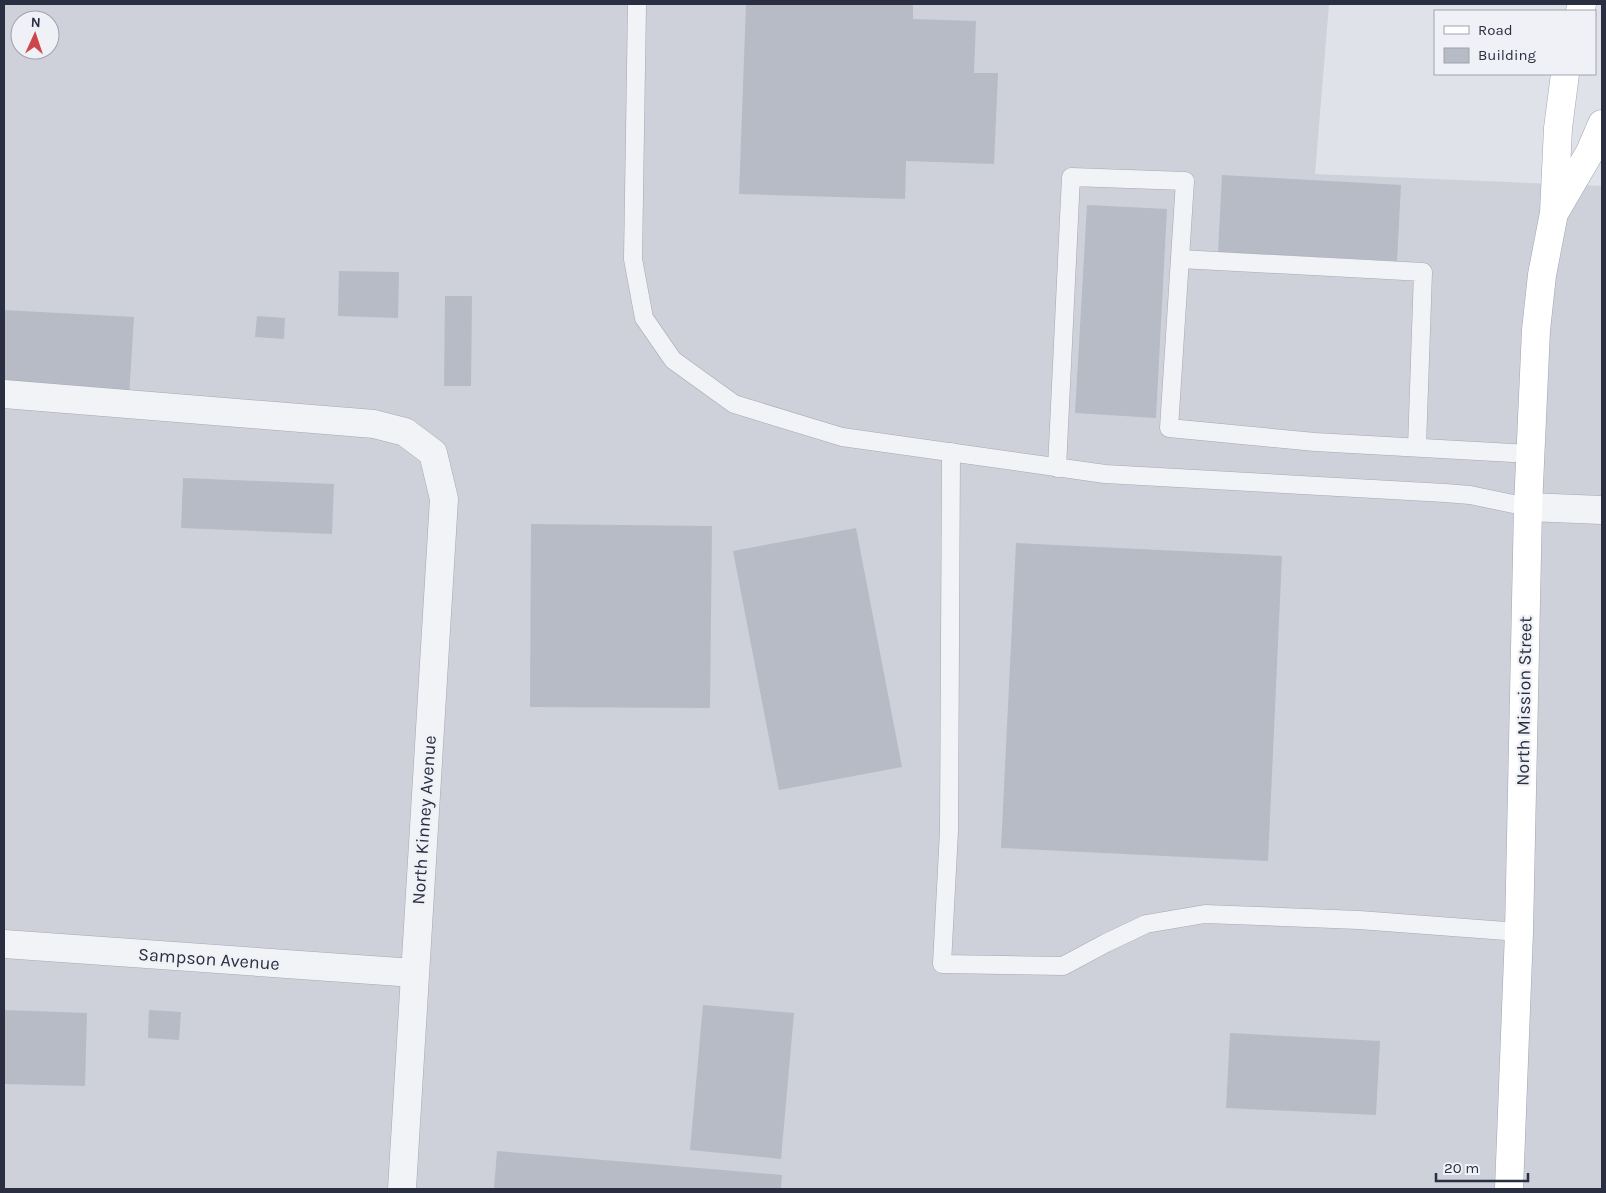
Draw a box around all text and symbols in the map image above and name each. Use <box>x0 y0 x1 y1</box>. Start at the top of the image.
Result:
north arrow <box>10 10 60 60</box>
legend <box>1434 10 1596 75</box>
text: N <box>30 14 41 31</box>
text: Road <box>1478 21 1513 39</box>
text: Building <box>1478 46 1536 64</box>
street label: North Mission Street <box>1512 616 1536 786</box>
street label: North Kinney Avenue <box>407 735 441 905</box>
street label: Sampson Avenue <box>137 943 281 975</box>
scale bar <box>1436 1150 1528 1182</box>
text: 20 m <box>1444 1159 1479 1177</box>

